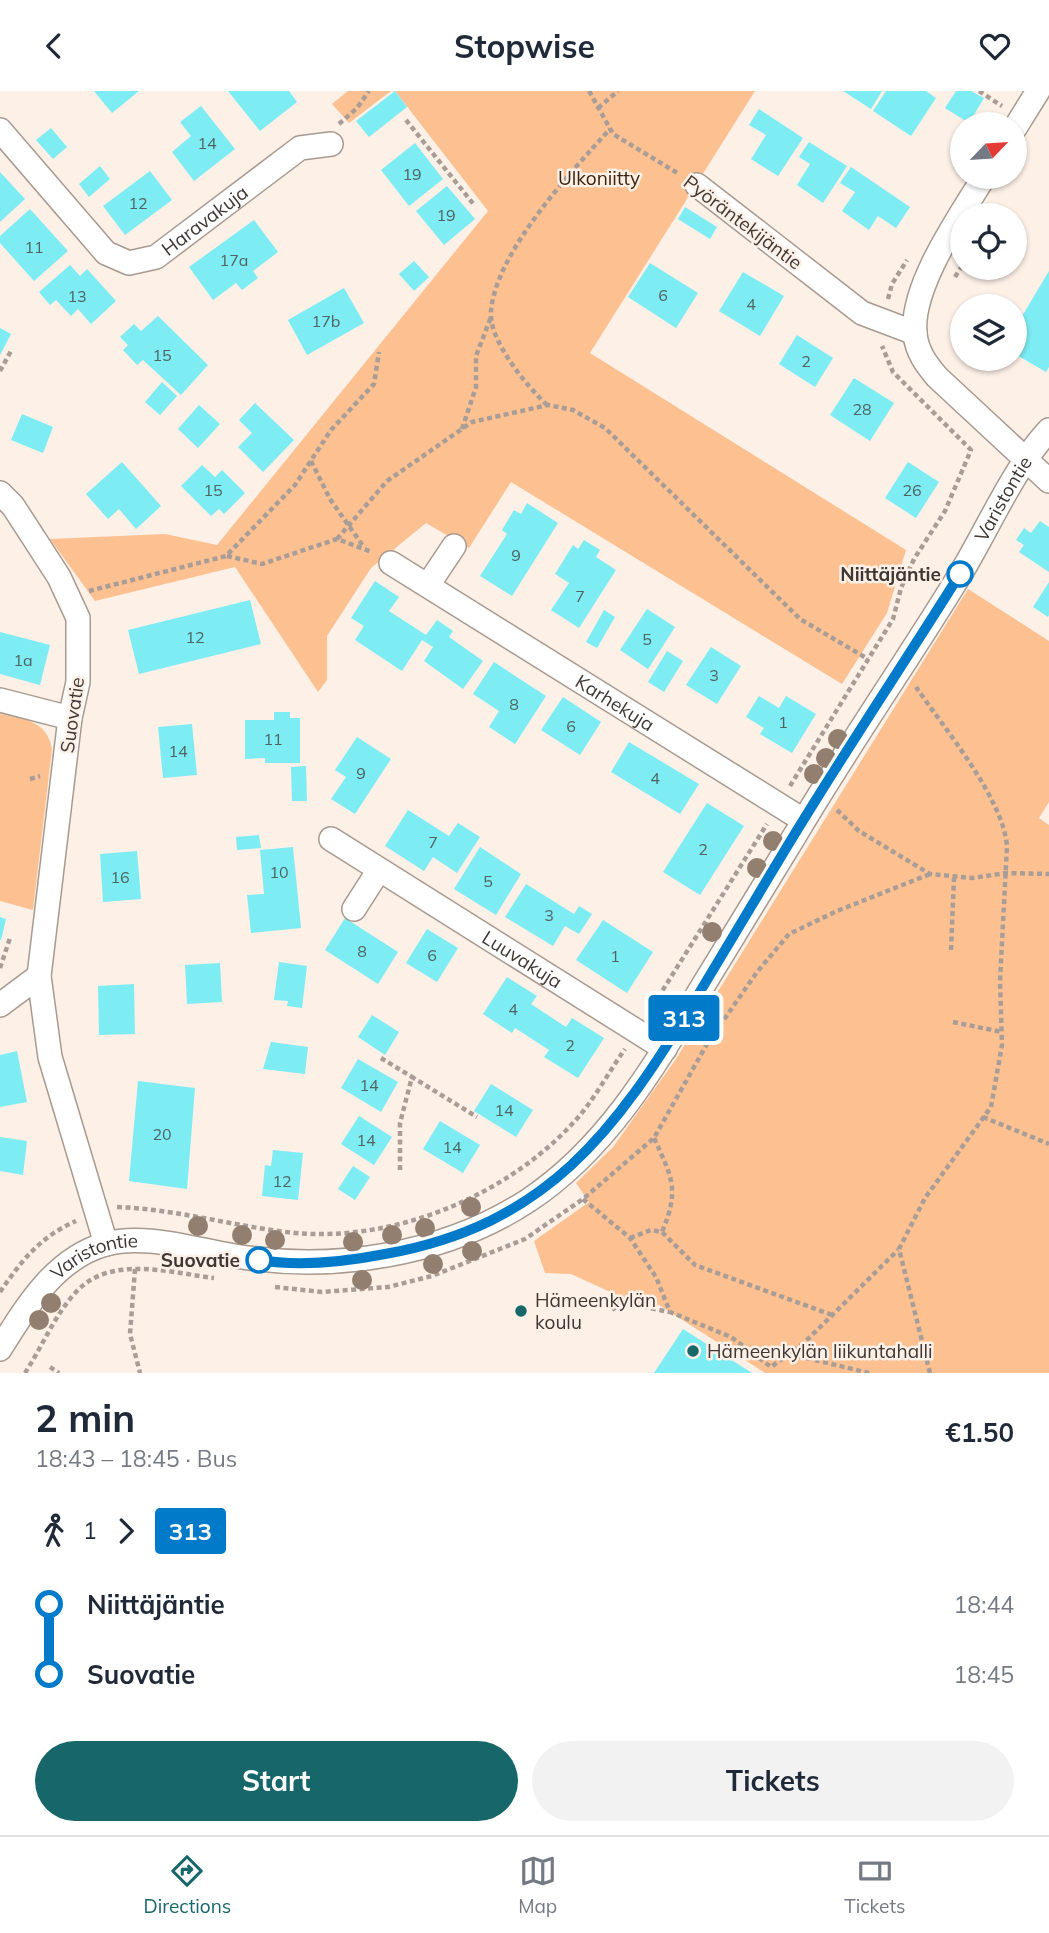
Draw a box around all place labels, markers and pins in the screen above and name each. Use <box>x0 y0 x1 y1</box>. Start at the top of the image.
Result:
marker: Niittäjäntie <box>947 561 973 587</box>
place label: Niittäjäntie <box>840 562 941 586</box>
marker: Suovatie <box>246 1247 272 1273</box>
place label: Suovatie <box>161 1248 240 1272</box>
place label: Hämeenkylän koulu <box>535 1288 656 1334</box>
marker: Hämeenkylän koulu <box>513 1303 529 1319</box>
place label: Hämeenkylän liikuntahalli <box>707 1339 933 1363</box>
marker: Hämeenkylän liikuntahalli <box>685 1343 701 1359</box>

